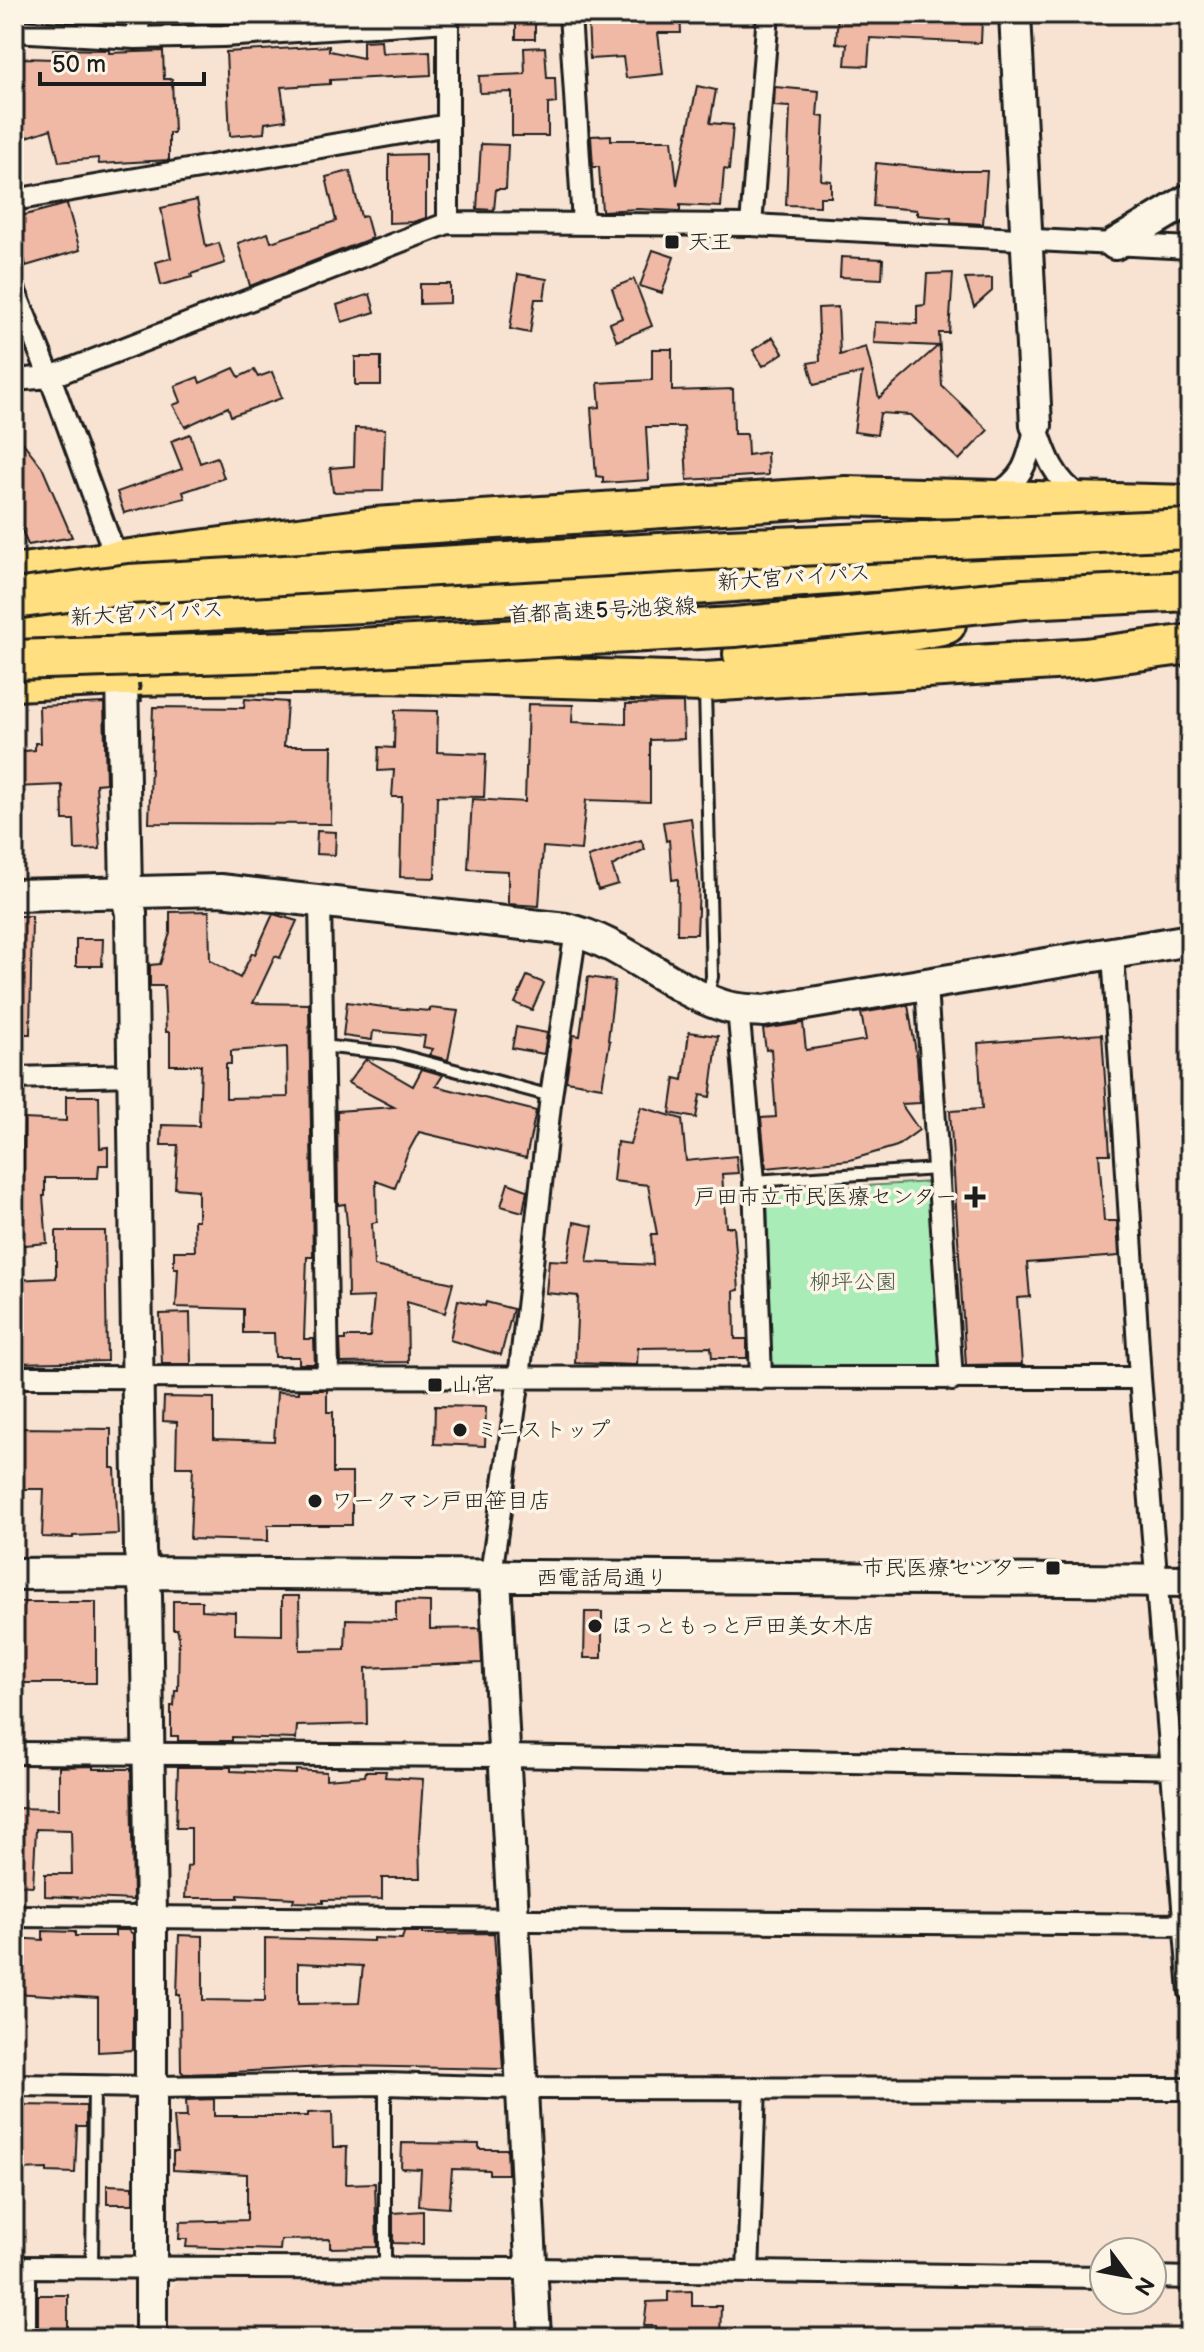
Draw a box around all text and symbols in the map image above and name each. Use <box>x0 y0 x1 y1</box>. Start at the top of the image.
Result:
scale bar <box>40 36 204 86</box>
text: 50 m <box>52 50 106 79</box>
place label: 天王 <box>688 229 732 256</box>
marker: 天王 <box>663 233 681 251</box>
street label: 新大宮バイパス <box>716 559 872 597</box>
street label: 首都高速5号池袋線 <box>507 593 697 629</box>
street label: 新大宮バイパス <box>70 597 224 631</box>
place label: 戸田市立市民医療センター <box>694 1184 957 1211</box>
marker: 戸田市立市民医療センター <box>964 1186 986 1208</box>
park label: 柳坪公園 <box>809 1269 897 1296</box>
place label: 山宮 <box>451 1372 495 1399</box>
marker: 山宮 <box>426 1376 444 1394</box>
place label: ミニストップ <box>476 1417 610 1444</box>
marker: ミニストップ <box>451 1421 469 1439</box>
place label: ワークマン戸田笹目店 <box>331 1488 551 1515</box>
marker: ワークマン戸田笹目店 <box>306 1492 324 1510</box>
place label: 市民医療センター <box>862 1555 1037 1582</box>
marker: 市民医療センター <box>1044 1559 1062 1577</box>
street label: 西電話局通り <box>536 1565 668 1592</box>
place label: ほっともっと戸田美女木店 <box>611 1613 875 1640</box>
marker: ほっともっと戸田美女木店 <box>586 1617 604 1635</box>
north arrow <box>1088 2236 1168 2316</box>
text: N <box>1128 2272 1160 2300</box>

